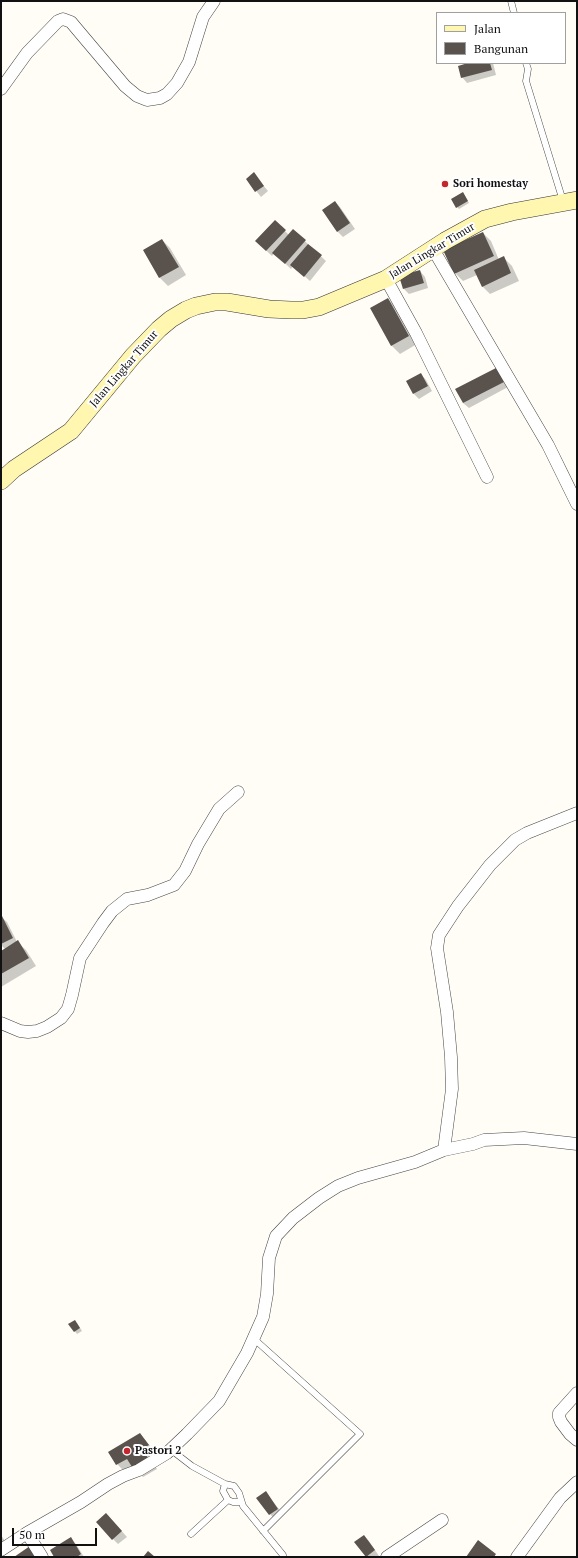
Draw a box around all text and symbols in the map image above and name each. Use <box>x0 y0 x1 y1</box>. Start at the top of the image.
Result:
legend <box>436 12 566 64</box>
text: Jalan <box>474 21 501 36</box>
text: Bangunan <box>474 41 528 56</box>
place label: Sori homestay <box>453 177 528 191</box>
marker: Sori homestay <box>440 179 450 189</box>
street label: Jalan Lingkar Timur <box>387 220 477 282</box>
street label: Jalan Lingkar Timur <box>87 328 161 410</box>
place label: Pastori 2 <box>135 1444 182 1458</box>
marker: Pastori 2 <box>122 1446 132 1456</box>
scale bar <box>14 1520 99 1546</box>
text: 50 m <box>19 1527 45 1542</box>

